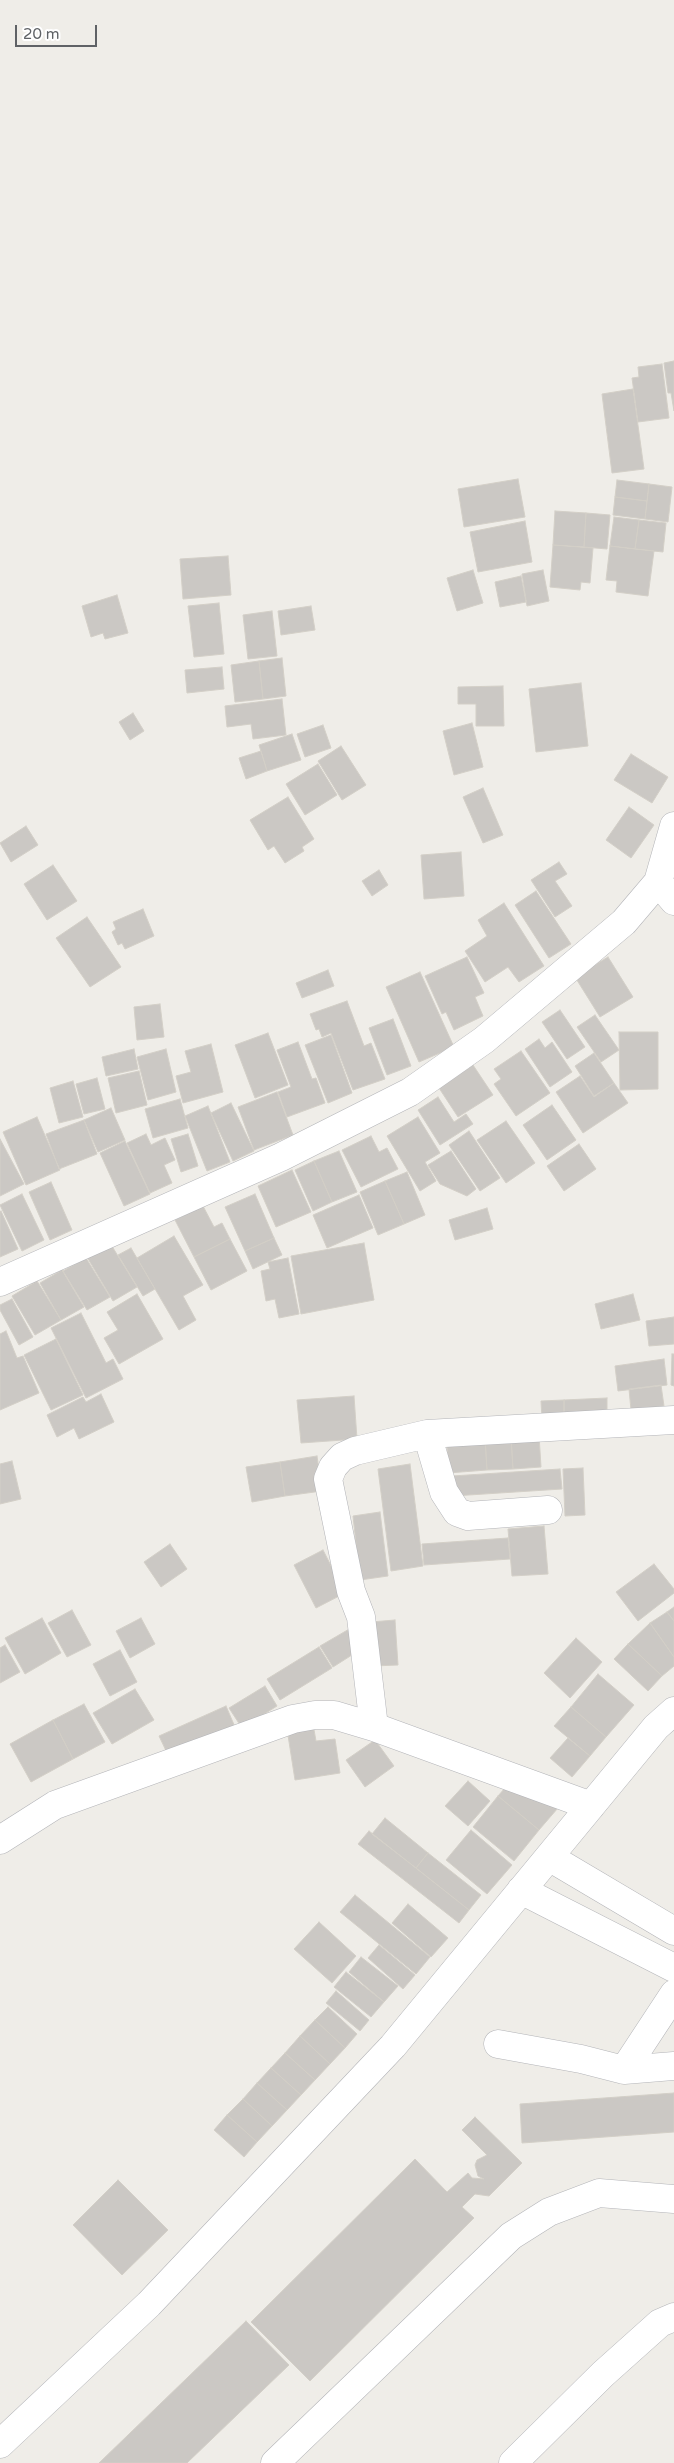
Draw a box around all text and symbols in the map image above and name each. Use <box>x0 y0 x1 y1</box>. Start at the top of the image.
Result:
scale bar <box>18 15 100 47</box>
text: 20 m <box>23 25 60 43</box>

